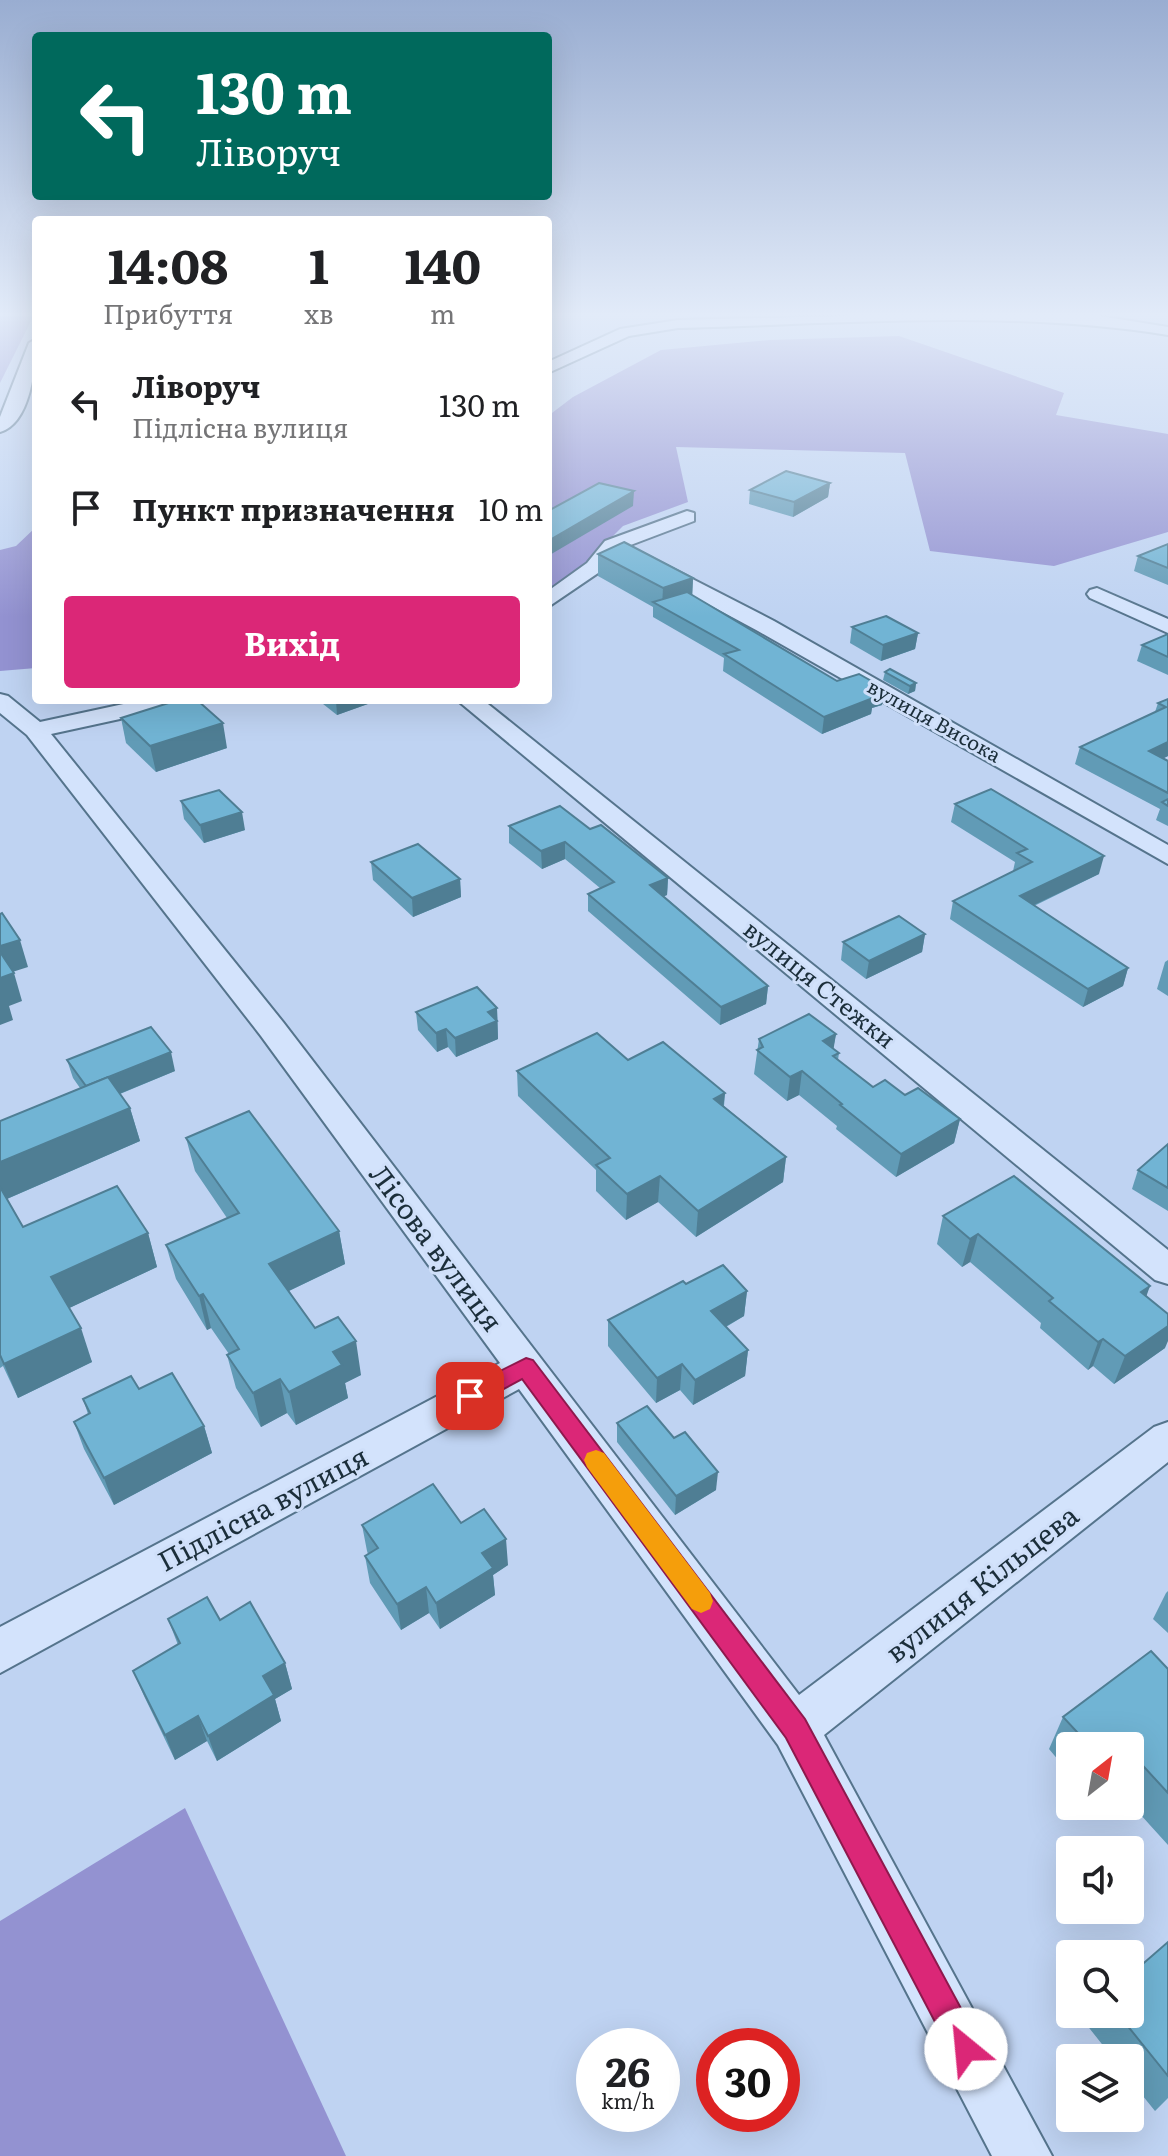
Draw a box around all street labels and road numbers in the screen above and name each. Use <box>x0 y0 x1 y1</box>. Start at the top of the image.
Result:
street label: вулиця Висока <box>863 670 1007 769</box>
street label: вулиця Стежки <box>737 911 904 1055</box>
street label: Лісова вулиця <box>361 1154 515 1339</box>
street label: Підлісна вулиця <box>149 1434 375 1580</box>
street label: вулиця Кільцева <box>875 1493 1086 1671</box>

